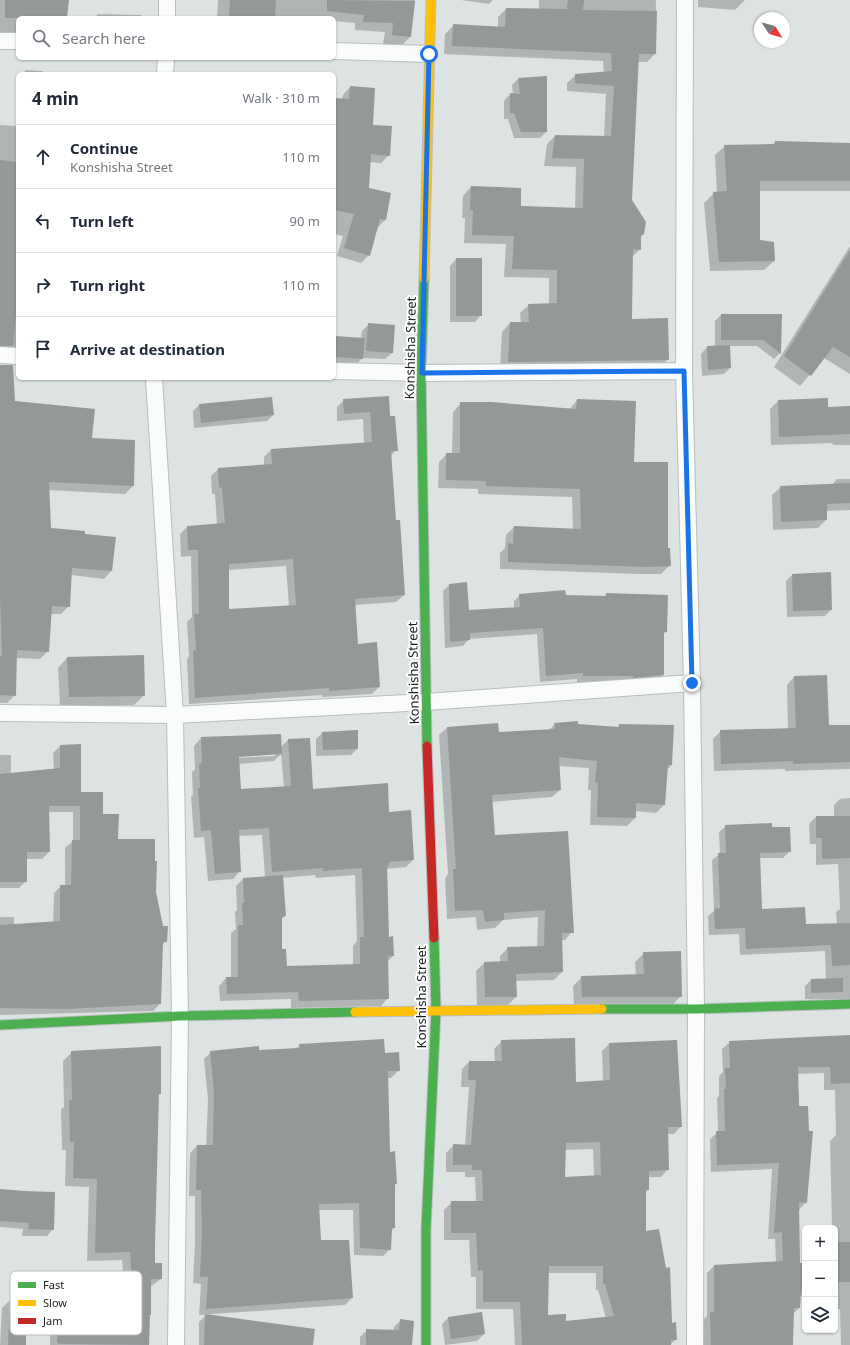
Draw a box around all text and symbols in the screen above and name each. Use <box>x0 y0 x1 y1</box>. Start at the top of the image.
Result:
north arrow <box>754 12 790 48</box>
search box <box>16 16 336 60</box>
icon: search <box>30 27 52 49</box>
text: Search here <box>62 28 145 48</box>
route start <box>420 45 438 63</box>
text: 4 min <box>32 87 79 110</box>
text: Walk · 310 m <box>242 89 320 107</box>
text: Continue <box>70 138 138 158</box>
icon: ahead <box>32 146 54 168</box>
text: 110 m <box>282 148 320 166</box>
text: Konshisha Street <box>70 158 173 176</box>
icon: left <box>32 210 54 232</box>
text: Turn left <box>70 211 134 231</box>
text: 90 m <box>290 212 320 230</box>
icon: right <box>32 274 54 296</box>
text: Turn right <box>70 275 145 295</box>
text: 110 m <box>282 276 320 294</box>
street label: Konshisha Street <box>400 296 420 400</box>
icon: arrive <box>32 338 54 360</box>
text: Arrive at destination <box>70 339 225 359</box>
street label: Konshisha Street <box>403 621 423 725</box>
route end <box>683 674 701 692</box>
street label: Konshisha Street <box>412 945 430 1048</box>
map controls <box>802 1225 838 1333</box>
button: + <box>802 1225 838 1261</box>
button: − <box>802 1261 838 1297</box>
legend <box>10 1271 142 1335</box>
text: Fast <box>43 1277 64 1292</box>
text: Slow <box>43 1295 67 1310</box>
button: layers <box>802 1297 838 1333</box>
text: Jam <box>42 1313 62 1328</box>

